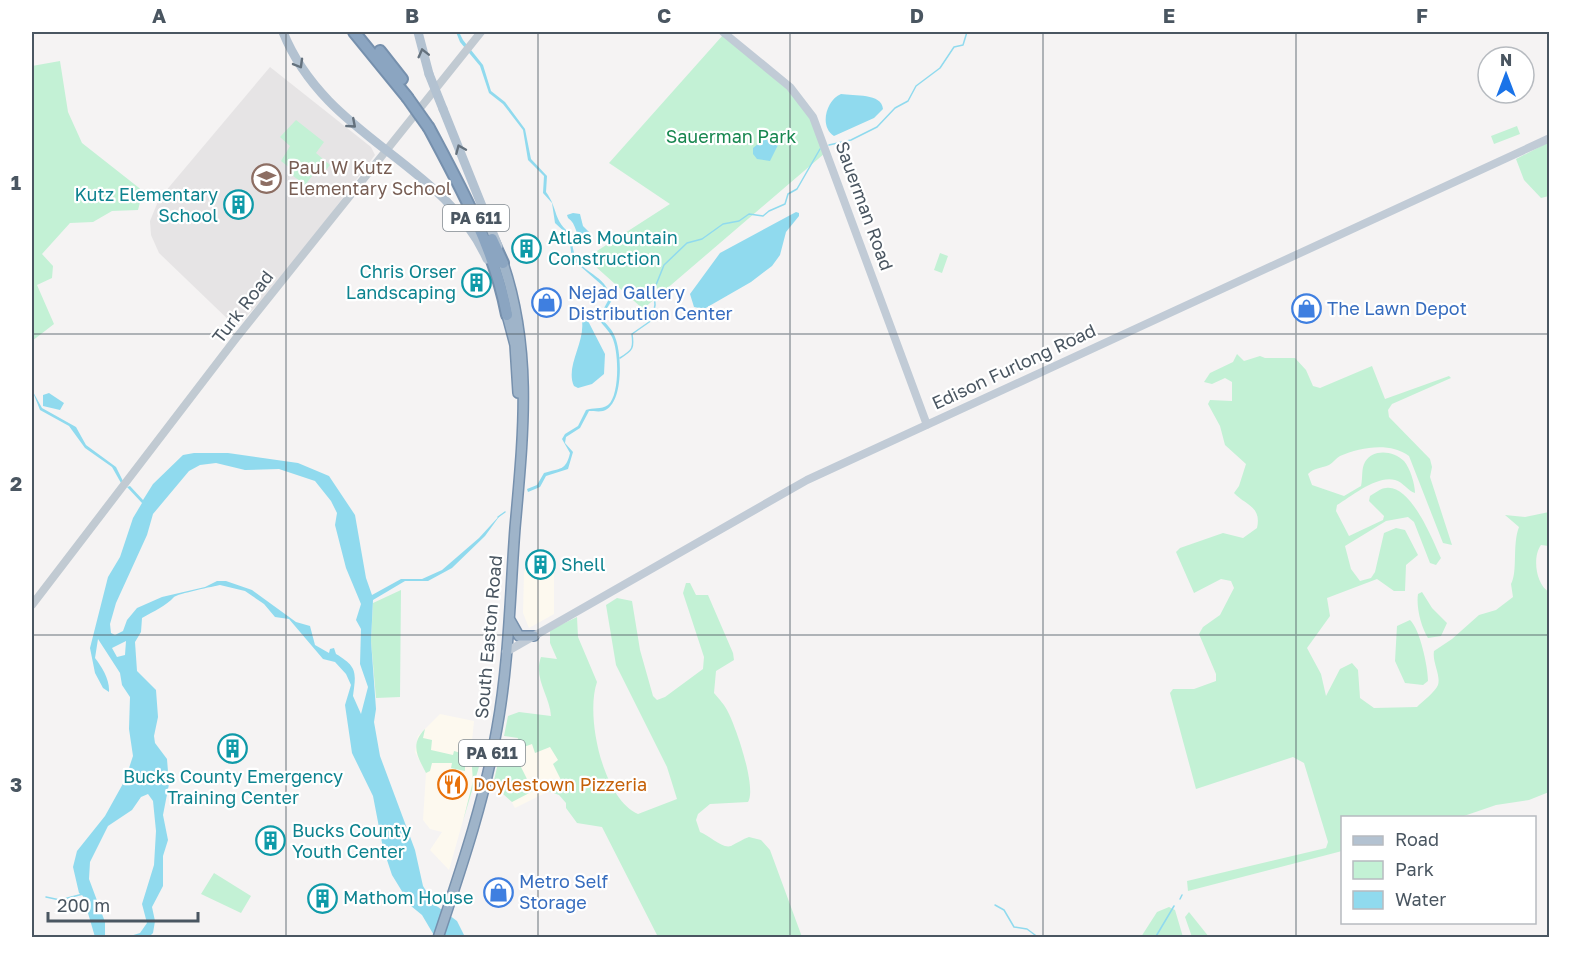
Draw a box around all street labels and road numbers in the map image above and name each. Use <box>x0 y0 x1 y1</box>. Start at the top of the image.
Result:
street label: Sauerman Road <box>831 138 899 273</box>
road number: PA 611 <box>443 205 509 231</box>
street label: Turk Road <box>207 266 277 347</box>
street label: Edison Furlong Road <box>928 318 1099 414</box>
street label: South Easton Road <box>470 554 506 720</box>
road number: PA 611 <box>459 740 525 766</box>

